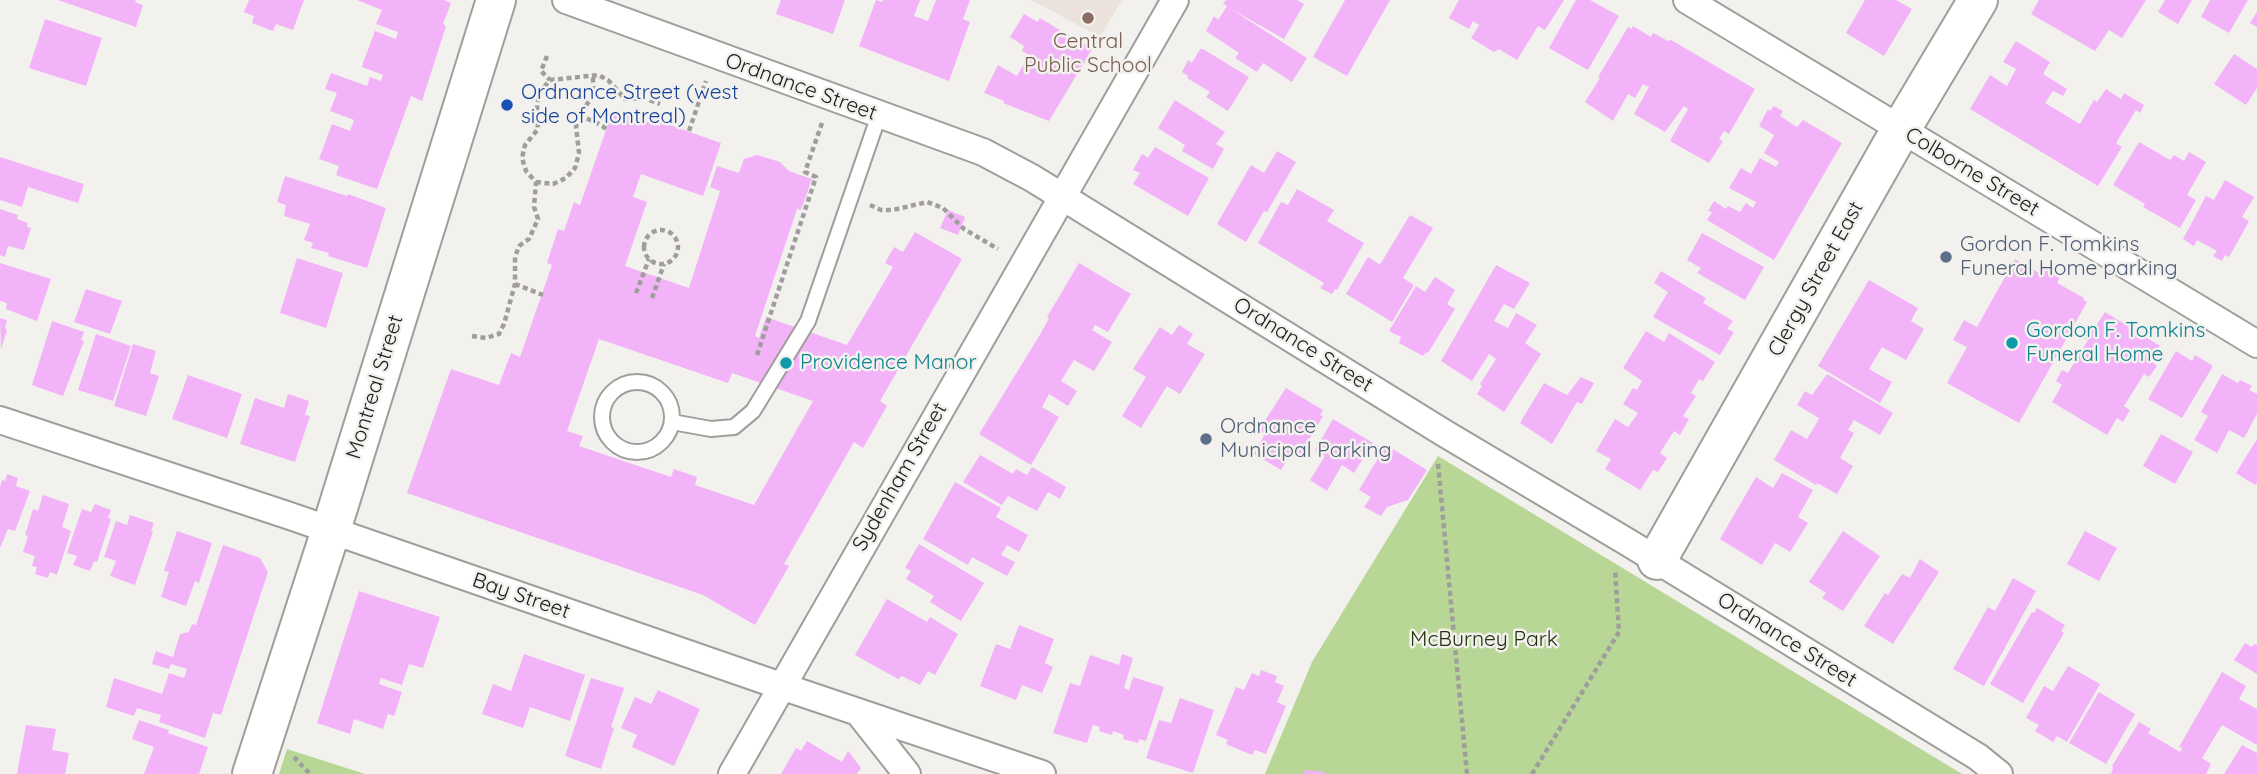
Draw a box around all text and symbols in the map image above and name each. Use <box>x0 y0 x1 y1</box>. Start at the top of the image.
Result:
marker: Central Public School <box>1080 10 1096 26</box>
place label: Central Public School <box>1024 29 1152 79</box>
street label: Ordnance Street <box>722 48 880 126</box>
place label: Ordnance Street (west side of Montreal) <box>521 80 739 130</box>
marker: Ordnance Street (west side of Montreal) <box>499 97 515 113</box>
street label: Colborne Street <box>1900 122 2044 222</box>
street label: Clergy Street East <box>1763 197 1869 361</box>
place label: Gordon F. Tomkins Funeral Home parking <box>1960 232 2178 282</box>
marker: Gordon F. Tomkins Funeral Home parking <box>1938 249 1954 265</box>
street label: Ordnance Street <box>1229 292 1377 398</box>
street label: Montreal Street <box>341 312 409 462</box>
place label: Gordon F. Tomkins Funeral Home <box>2026 318 2205 368</box>
marker: Gordon F. Tomkins Funeral Home <box>2004 335 2020 351</box>
place label: Providence Manor <box>800 350 977 376</box>
marker: Providence Manor <box>778 355 794 371</box>
street label: Sydenham Street <box>847 398 953 556</box>
place label: Ordnance Municipal Parking <box>1220 414 1392 464</box>
marker: Ordnance Municipal Parking <box>1198 431 1214 447</box>
street label: Bay Street <box>469 568 573 624</box>
street label: Ordnance Street <box>1713 587 1861 693</box>
park label: McBurney Park <box>1410 627 1558 653</box>

